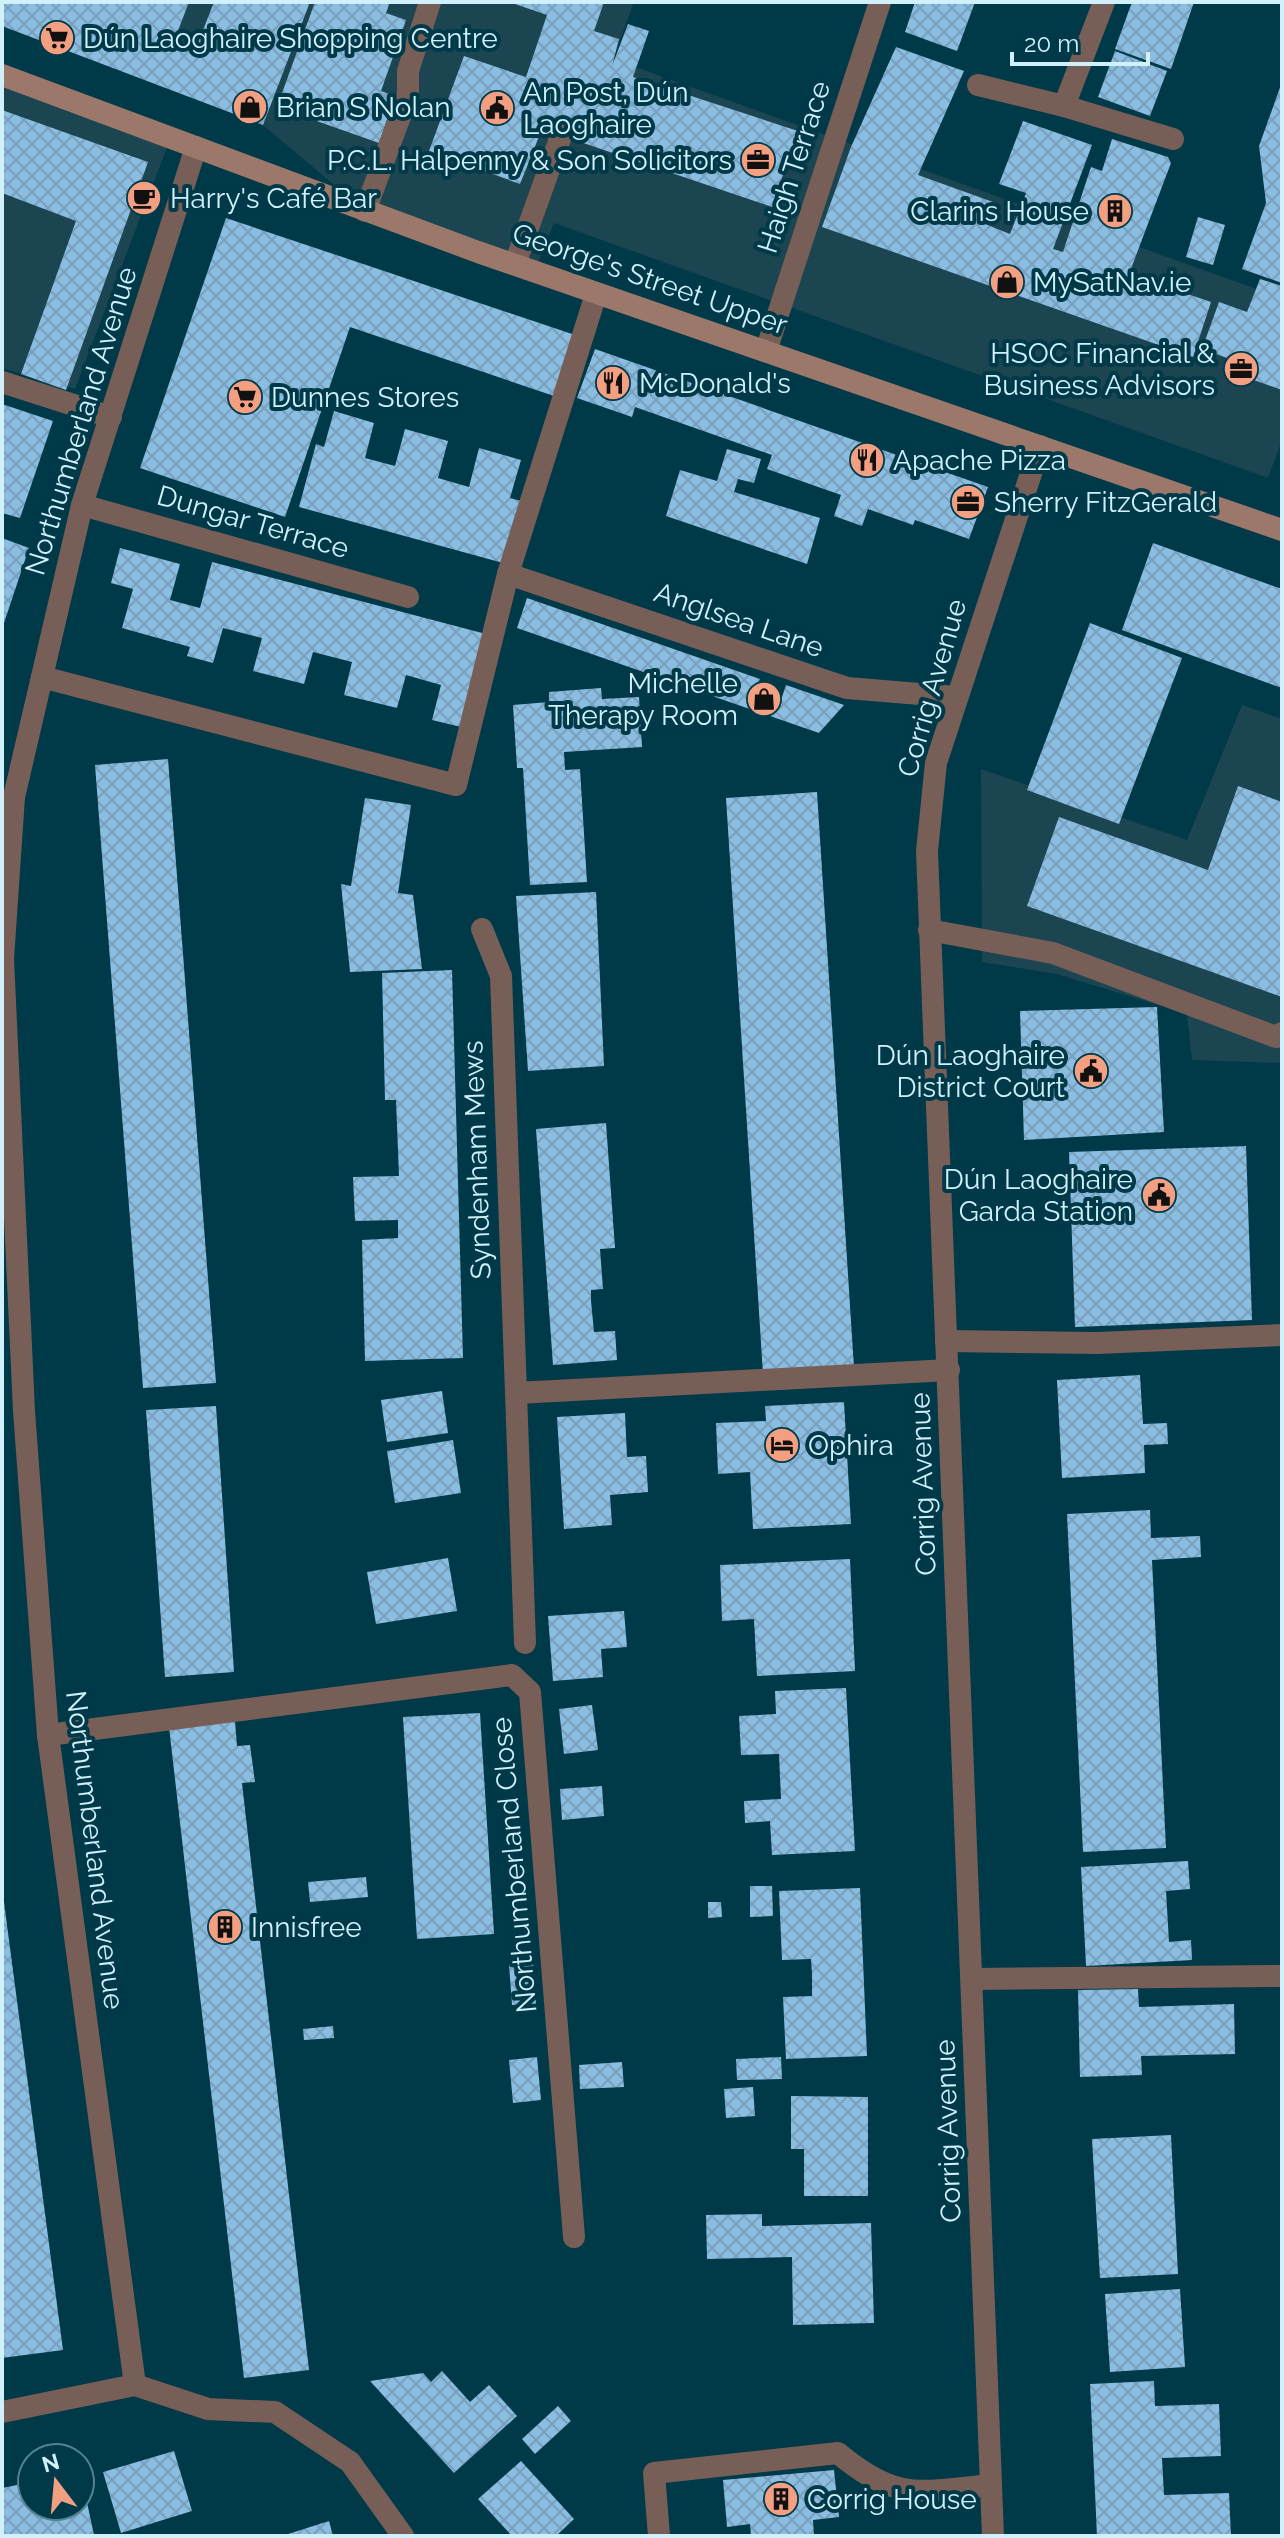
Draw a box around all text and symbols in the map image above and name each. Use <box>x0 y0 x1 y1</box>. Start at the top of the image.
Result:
scale bar <box>1012 16 1148 66</box>
supermarket icon: Dún Laoghaire Shopping Centre <box>38 19 76 57</box>
place label: Dún Laoghaire Shopping Centre <box>83 22 498 55</box>
text: 20 m <box>1024 29 1079 58</box>
place label: An Post, Dún Laoghaire <box>523 76 689 141</box>
street label: Haigh Terrace <box>751 77 837 257</box>
shop icon: Brian S Nolan <box>231 88 269 126</box>
public building icon: An Post, Dún Laoghaire <box>478 89 516 127</box>
place label: Brian S Nolan <box>276 91 451 124</box>
office icon: P.C.L. Halpenny & Son Solicitors <box>739 141 777 179</box>
place label: P.C.L. Halpenny & Son Solicitors <box>327 144 732 177</box>
cafe icon: Harry's Café Bar <box>125 179 163 217</box>
place label: Harry's Café Bar <box>170 182 377 215</box>
building icon: Clarins House <box>1096 192 1134 230</box>
place label: Clarins House <box>910 195 1089 228</box>
street label: George's Street Upper <box>508 216 792 342</box>
street label: Northumberland Avenue <box>18 263 144 579</box>
shop icon: MySatNav.ie <box>988 263 1026 301</box>
place label: MySatNav.ie <box>1033 266 1191 299</box>
place label: HSOC Financial & Business Advisors <box>984 337 1215 402</box>
office icon: HSOC Financial & Business Advisors <box>1222 350 1260 388</box>
restaurant icon: McDonald's <box>594 364 632 402</box>
place label: McDonald's <box>639 367 791 400</box>
supermarket icon: Dunnes Stores <box>226 378 264 416</box>
place label: Dunnes Stores <box>271 381 459 414</box>
restaurant icon: Apache Pizza <box>848 441 886 479</box>
place label: Apache Pizza <box>893 444 1066 477</box>
street label: Dungar Terrace <box>153 479 353 565</box>
office icon: Sherry FitzGerald <box>949 483 987 521</box>
place label: Sherry FitzGerald <box>994 486 1217 519</box>
street label: Anglsea Lane <box>650 576 828 664</box>
street label: Corrig Avenue <box>891 595 973 781</box>
place label: Michelle Therapy Room <box>548 667 738 732</box>
shop icon: Michelle Therapy Room <box>745 680 783 718</box>
place label: Dún Laoghaire District Court <box>876 1039 1066 1104</box>
street label: Syndenham Mews <box>456 1040 498 1280</box>
public building icon: Dún Laoghaire District Court <box>1072 1052 1110 1090</box>
place label: Dún Laoghaire Garda Station <box>944 1163 1133 1228</box>
public building icon: Dún Laoghaire Garda Station <box>1140 1176 1178 1214</box>
street label: Corrig Avenue <box>903 1392 943 1576</box>
hotel icon: Ophira <box>763 1426 801 1464</box>
place label: Ophira <box>808 1429 894 1462</box>
street label: Northumberland Avenue <box>59 1689 131 2011</box>
street label: Northumberland Close <box>485 1716 543 2014</box>
building icon: Innisfree <box>206 1908 244 1946</box>
place label: Innisfree <box>251 1911 362 1944</box>
street label: Corrig Avenue <box>928 2039 968 2223</box>
north arrow <box>16 2442 96 2522</box>
text: N <box>39 2448 62 2478</box>
building icon: Corrig House <box>762 2480 800 2518</box>
place label: Corrig House <box>807 2483 977 2516</box>

